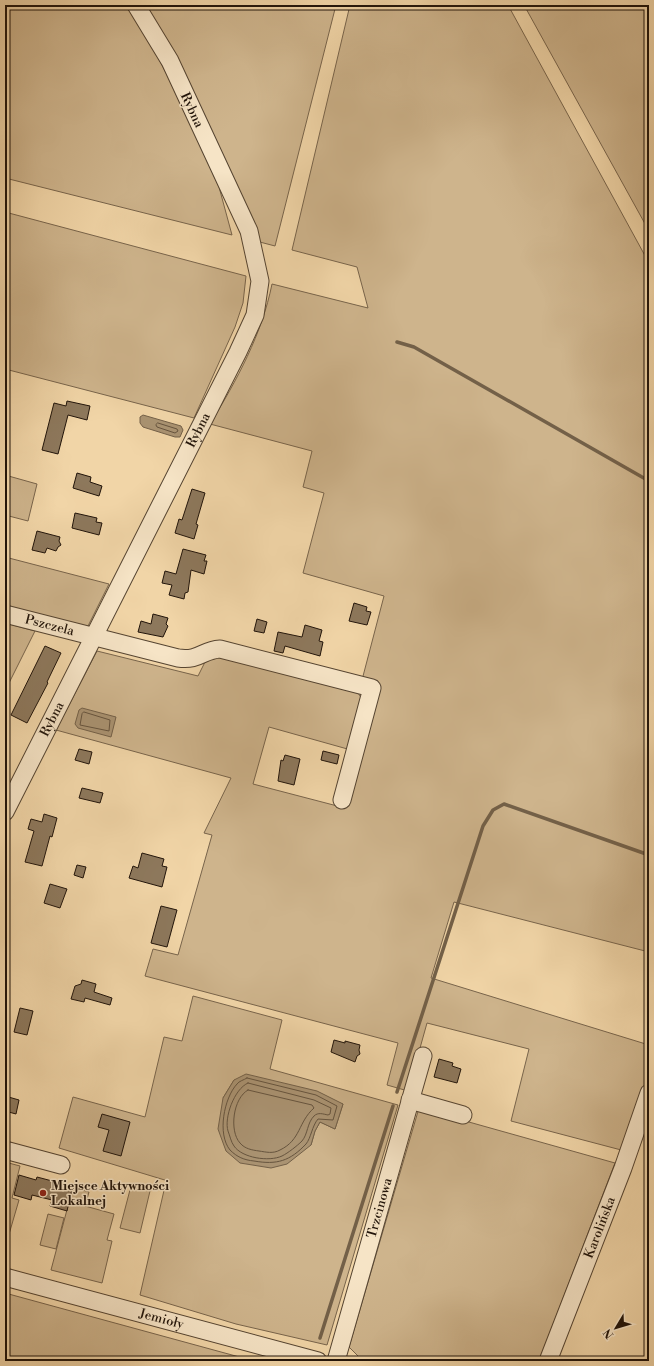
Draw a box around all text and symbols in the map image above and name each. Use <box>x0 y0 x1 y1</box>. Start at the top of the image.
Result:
street label: Rybna <box>177 90 207 130</box>
street label: Rybna <box>183 410 214 450</box>
street label: Pszczela <box>23 611 76 639</box>
street label: Rybna <box>37 699 68 739</box>
street label: Trzcinowa <box>363 1176 396 1240</box>
place label: Miejsce Aktywności Lokalnej <box>51 1178 169 1209</box>
marker: Miejsce Aktywności Lokalnej <box>38 1188 48 1198</box>
street label: Karolińska <box>581 1194 619 1261</box>
street label: Jemioły <box>137 1305 186 1333</box>
north arrow <box>596 1308 636 1348</box>
text: N <box>601 1326 617 1341</box>

